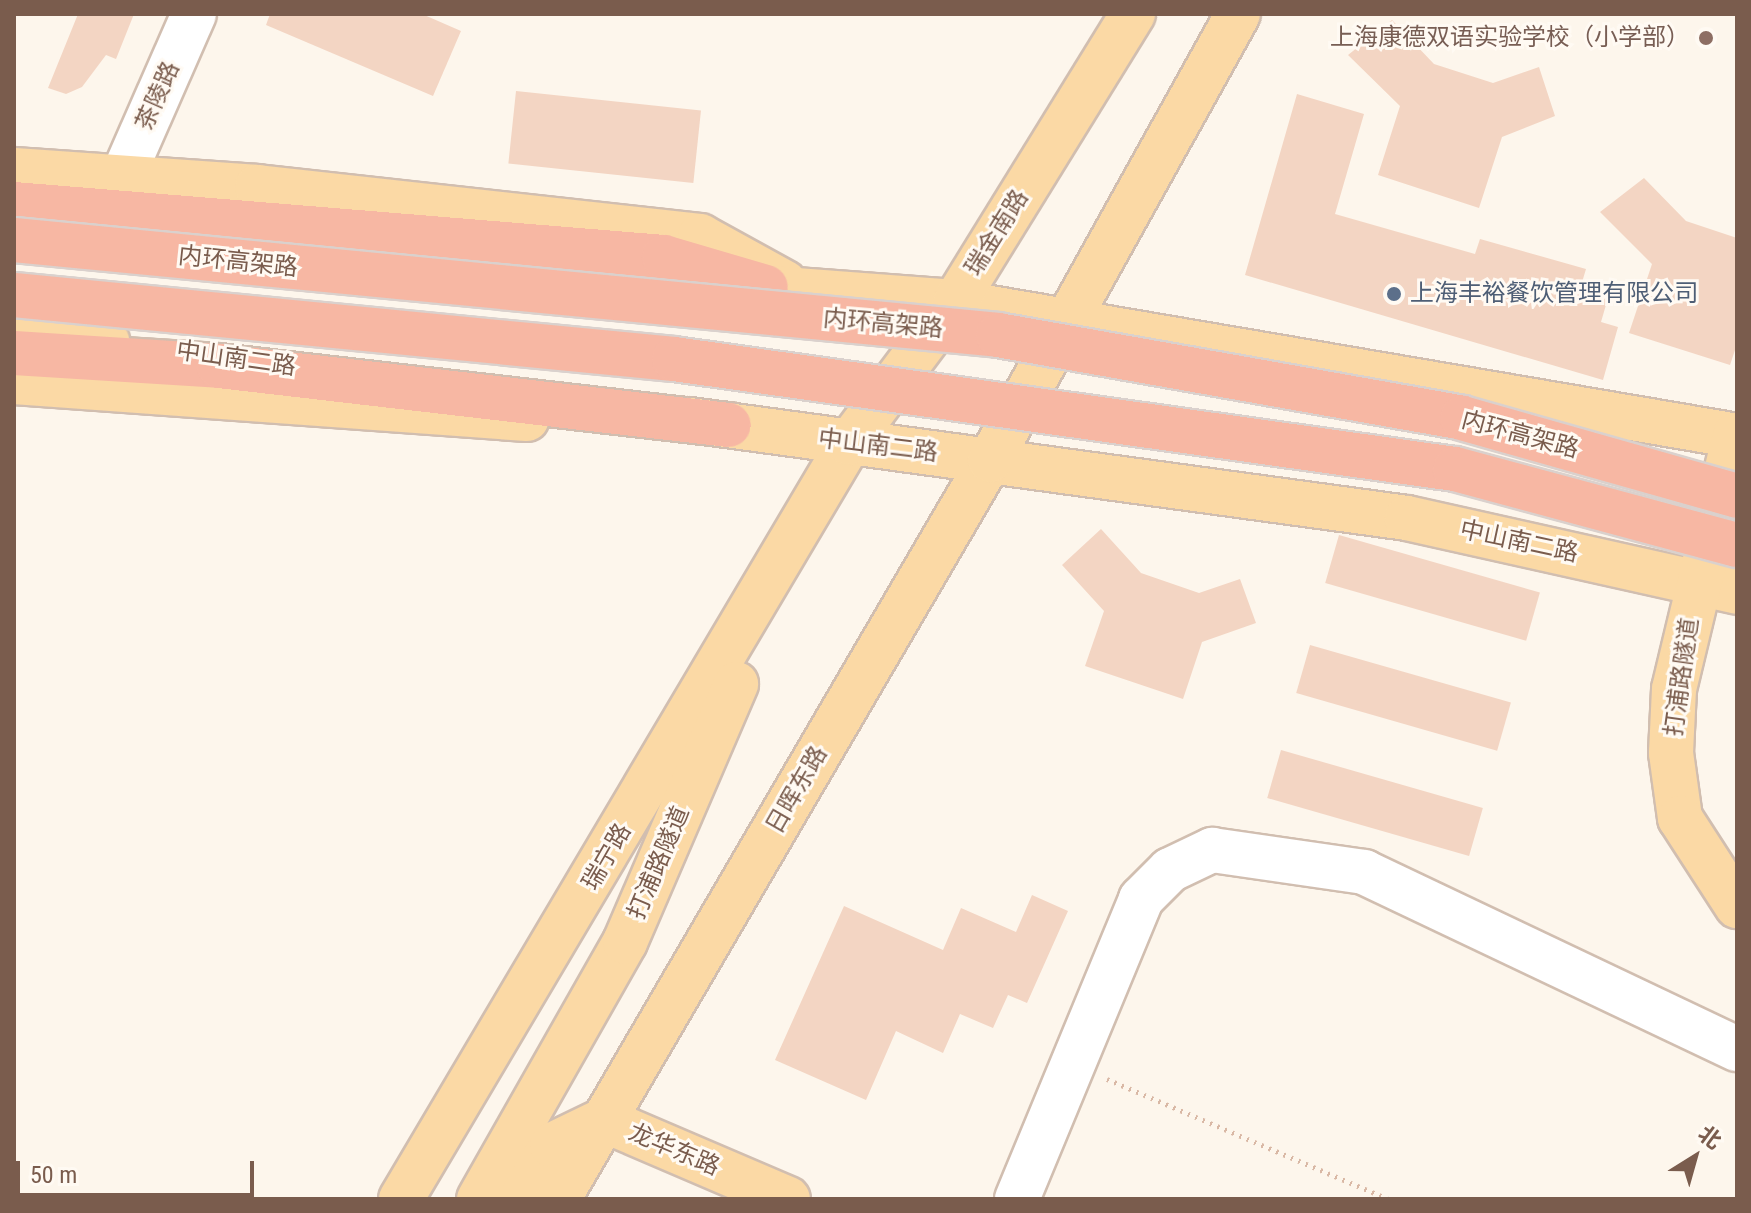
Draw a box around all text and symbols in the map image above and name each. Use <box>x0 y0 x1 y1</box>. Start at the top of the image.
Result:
place label: 上海康德双语实验学校（小学部） <box>1330 24 1690 52</box>
marker: 上海康德双语实验学校（小学部） <box>1697 29 1715 47</box>
street label: 茶陵路 <box>130 57 186 135</box>
street label: 瑞金南路 <box>959 185 1035 281</box>
street label: 内环高架路 <box>177 241 299 283</box>
place label: 上海丰裕餐饮管理有限公司 <box>1410 280 1698 308</box>
marker: 上海丰裕餐饮管理有限公司 <box>1385 285 1403 303</box>
street label: 内环高架路 <box>822 304 944 344</box>
street label: 中山南二路 <box>175 336 297 382</box>
street label: 内环高架路 <box>1458 406 1582 464</box>
street label: 中山南二路 <box>817 424 939 468</box>
street label: 中山南二路 <box>1457 515 1581 569</box>
street label: 打浦路隧道 <box>1659 616 1705 738</box>
street label: 日晖东路 <box>761 741 833 839</box>
street label: 打浦路隧道 <box>622 802 696 924</box>
street label: 瑞宁路 <box>577 819 637 895</box>
north arrow <box>1655 1117 1735 1197</box>
street label: 龙华东路 <box>624 1118 724 1182</box>
text: 北 <box>1693 1121 1726 1154</box>
scale bar <box>20 1145 258 1195</box>
text: 50 m <box>30 1161 77 1189</box>

